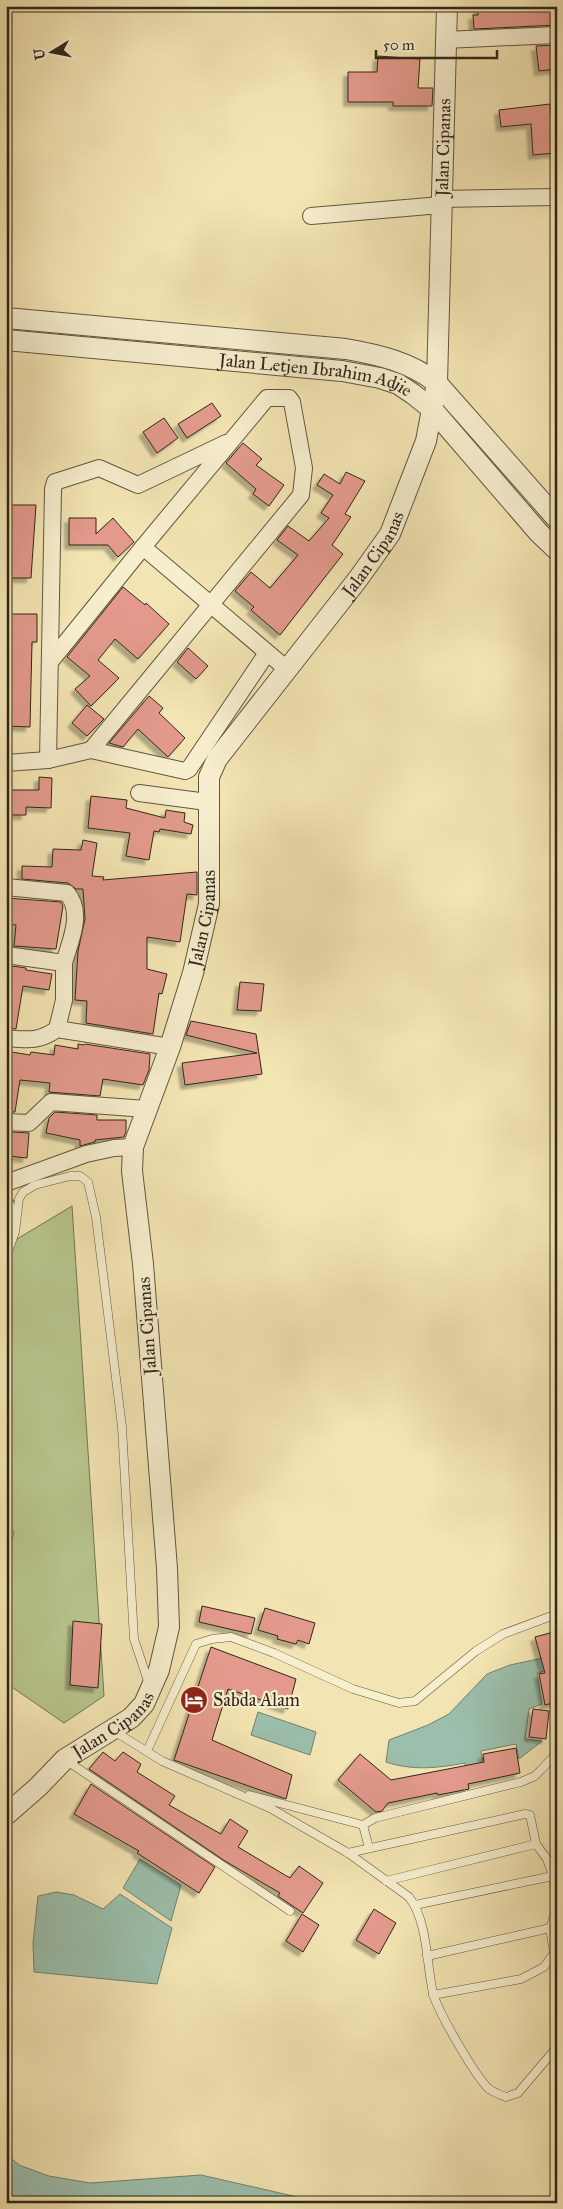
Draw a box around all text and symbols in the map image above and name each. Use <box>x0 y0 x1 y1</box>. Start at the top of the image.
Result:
north arrow <box>28 28 78 78</box>
scale bar <box>376 28 497 60</box>
text: 50 m <box>383 36 415 54</box>
text: U <box>30 46 49 61</box>
street label: Jalan Cipanas <box>431 98 456 199</box>
street label: Jalan Letjen Ibrahim Adjie <box>216 349 417 401</box>
street label: Jalan Cipanas <box>336 508 409 603</box>
street label: Jalan Cipanas <box>183 870 220 971</box>
street label: Jalan Cipanas <box>133 1276 163 1378</box>
hotel icon: Sabda Alam <box>179 1685 209 1715</box>
street label: Jalan Cipanas <box>66 1689 159 1765</box>
place label: Sabda Alam <box>213 1689 300 1711</box>

